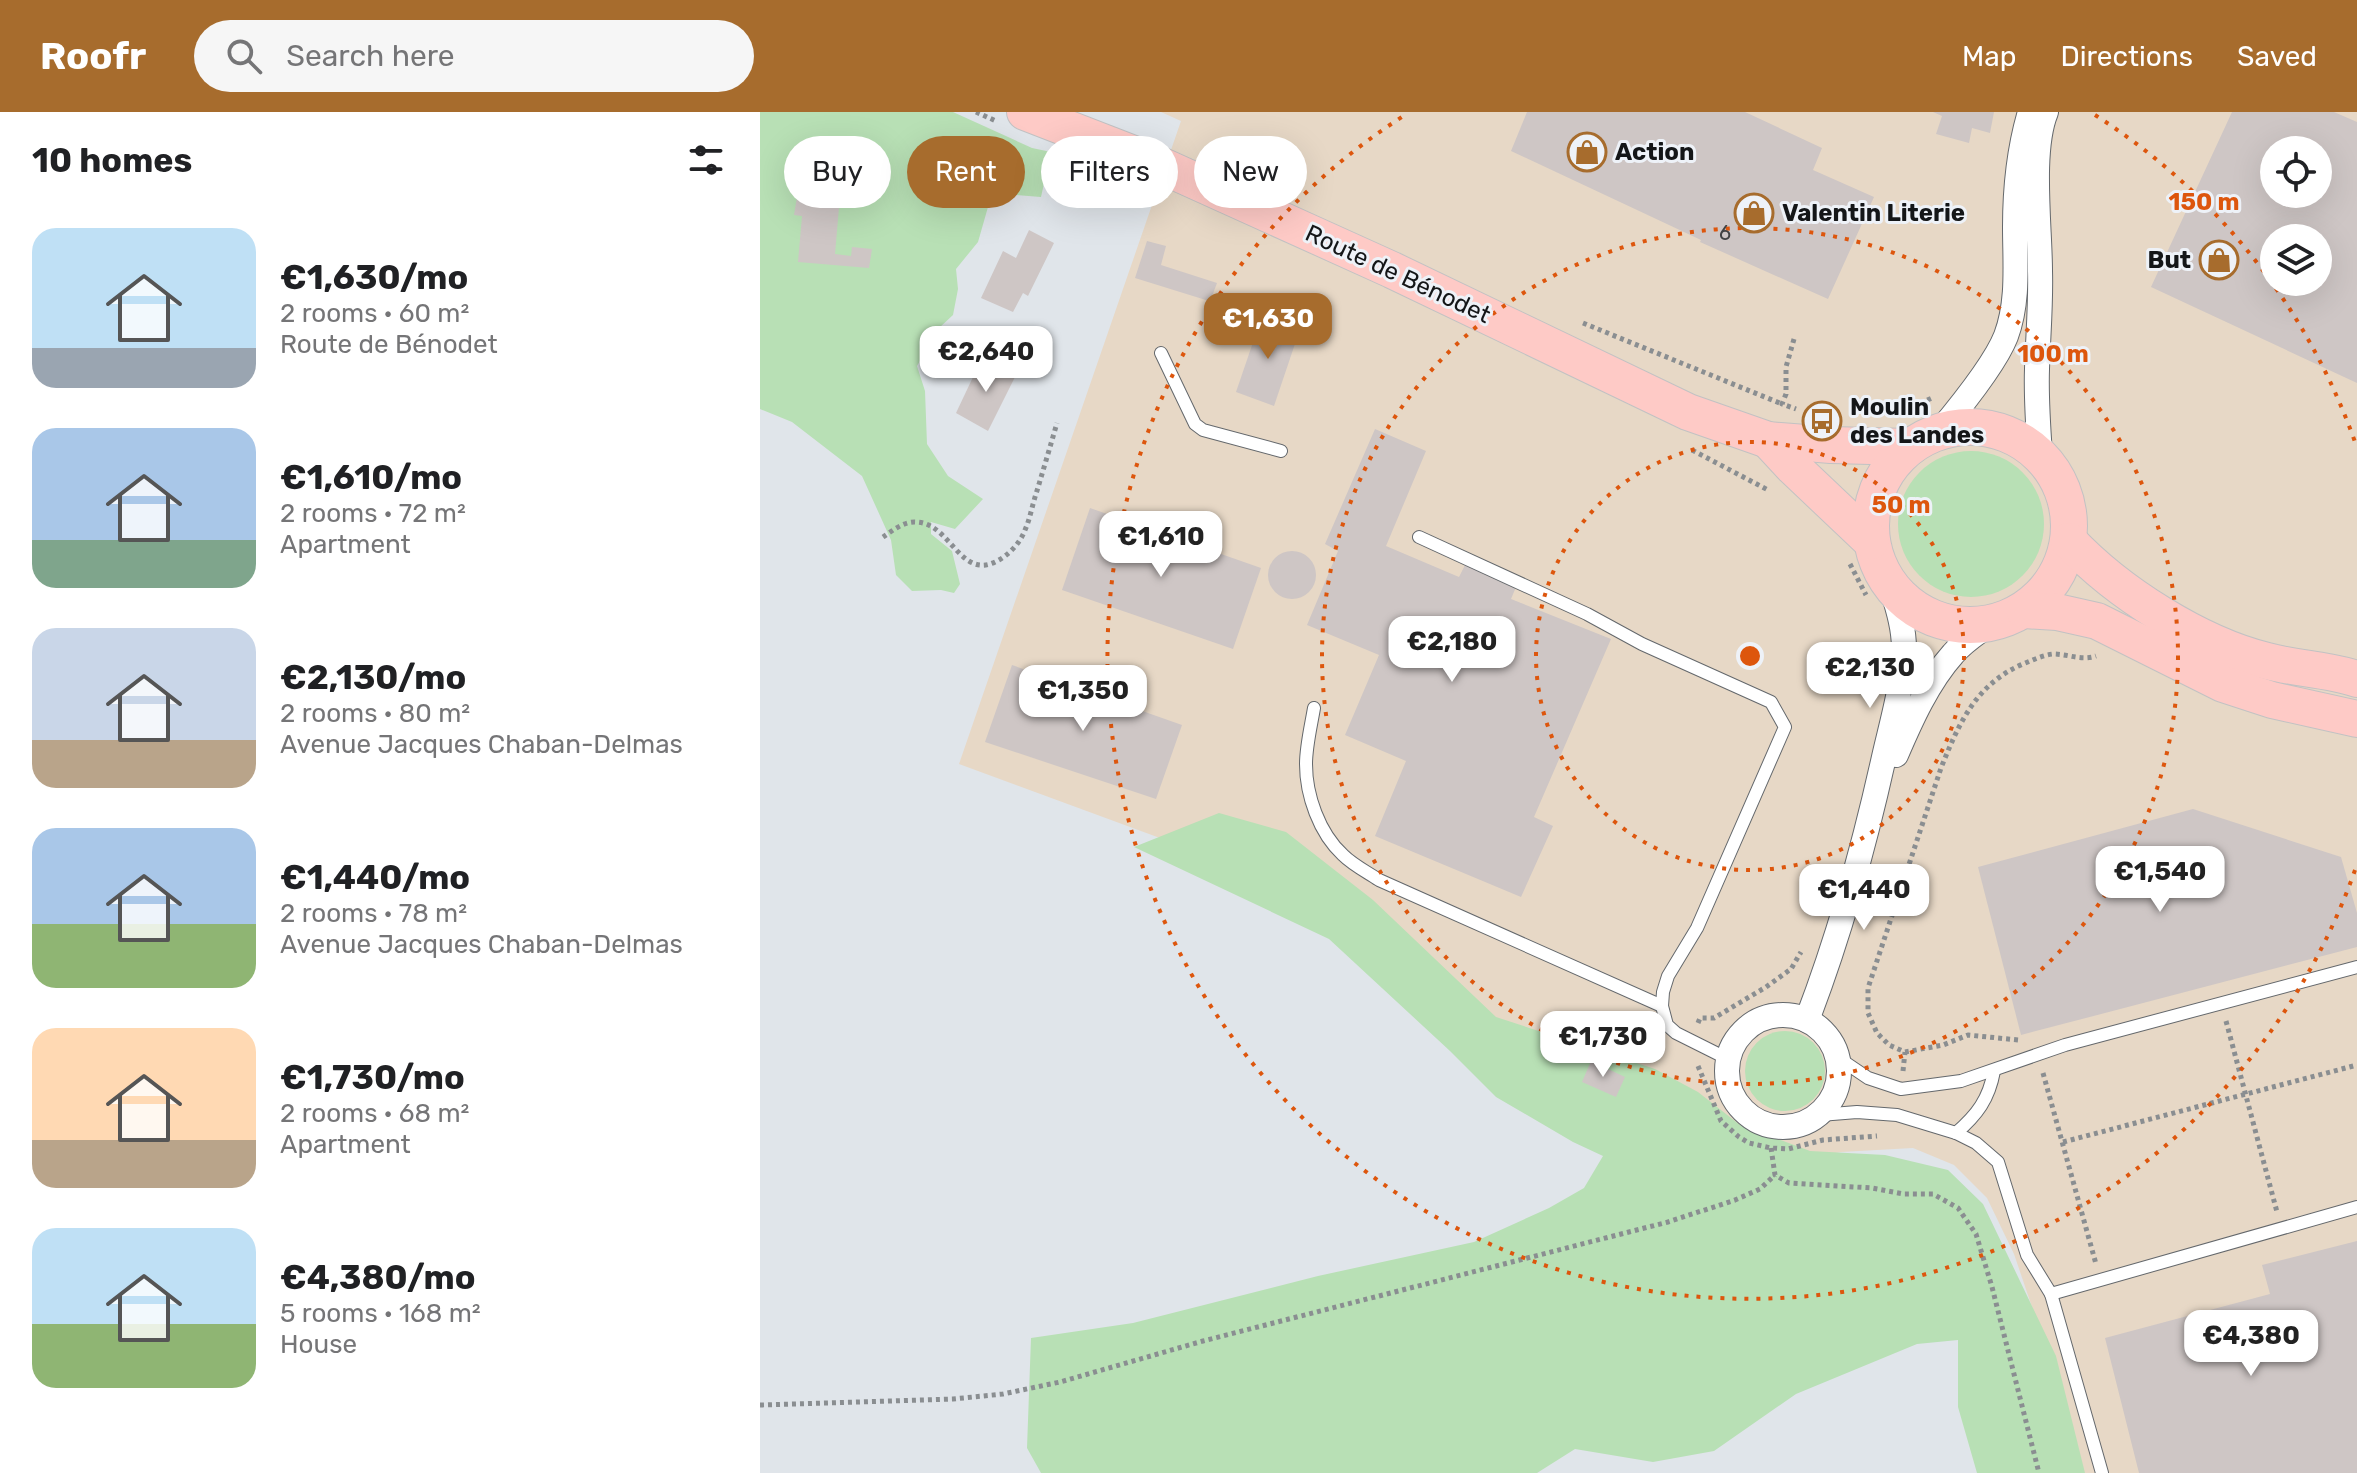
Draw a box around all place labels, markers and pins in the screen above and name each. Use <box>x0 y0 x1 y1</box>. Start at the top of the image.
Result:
shop icon: Action <box>1566 131 1608 173</box>
place label: Action <box>1615 138 1694 166</box>
shop icon: Valentin Literie <box>1733 192 1775 234</box>
place label: Valentin Literie <box>1782 199 1965 227</box>
shop icon: But <box>2198 239 2240 281</box>
place label: But <box>2148 246 2191 274</box>
pin: €1,630 <box>1203 293 1333 361</box>
pin: €2,640 <box>921 326 1051 394</box>
place label: Moulin des Landes <box>1850 393 1984 449</box>
bus stop icon: Moulin des Landes <box>1801 400 1843 442</box>
pin: €1,610 <box>1096 511 1226 579</box>
pin: €2,180 <box>1387 616 1517 684</box>
centre of rings <box>1736 642 1764 670</box>
pin: €2,130 <box>1805 642 1935 710</box>
pin: €1,350 <box>1018 665 1148 733</box>
pin: €1,540 <box>2095 846 2225 914</box>
pin: €1,440 <box>1799 864 1929 932</box>
pin: €1,730 <box>1538 1011 1668 1079</box>
pin: €4,380 <box>2186 1310 2316 1378</box>

